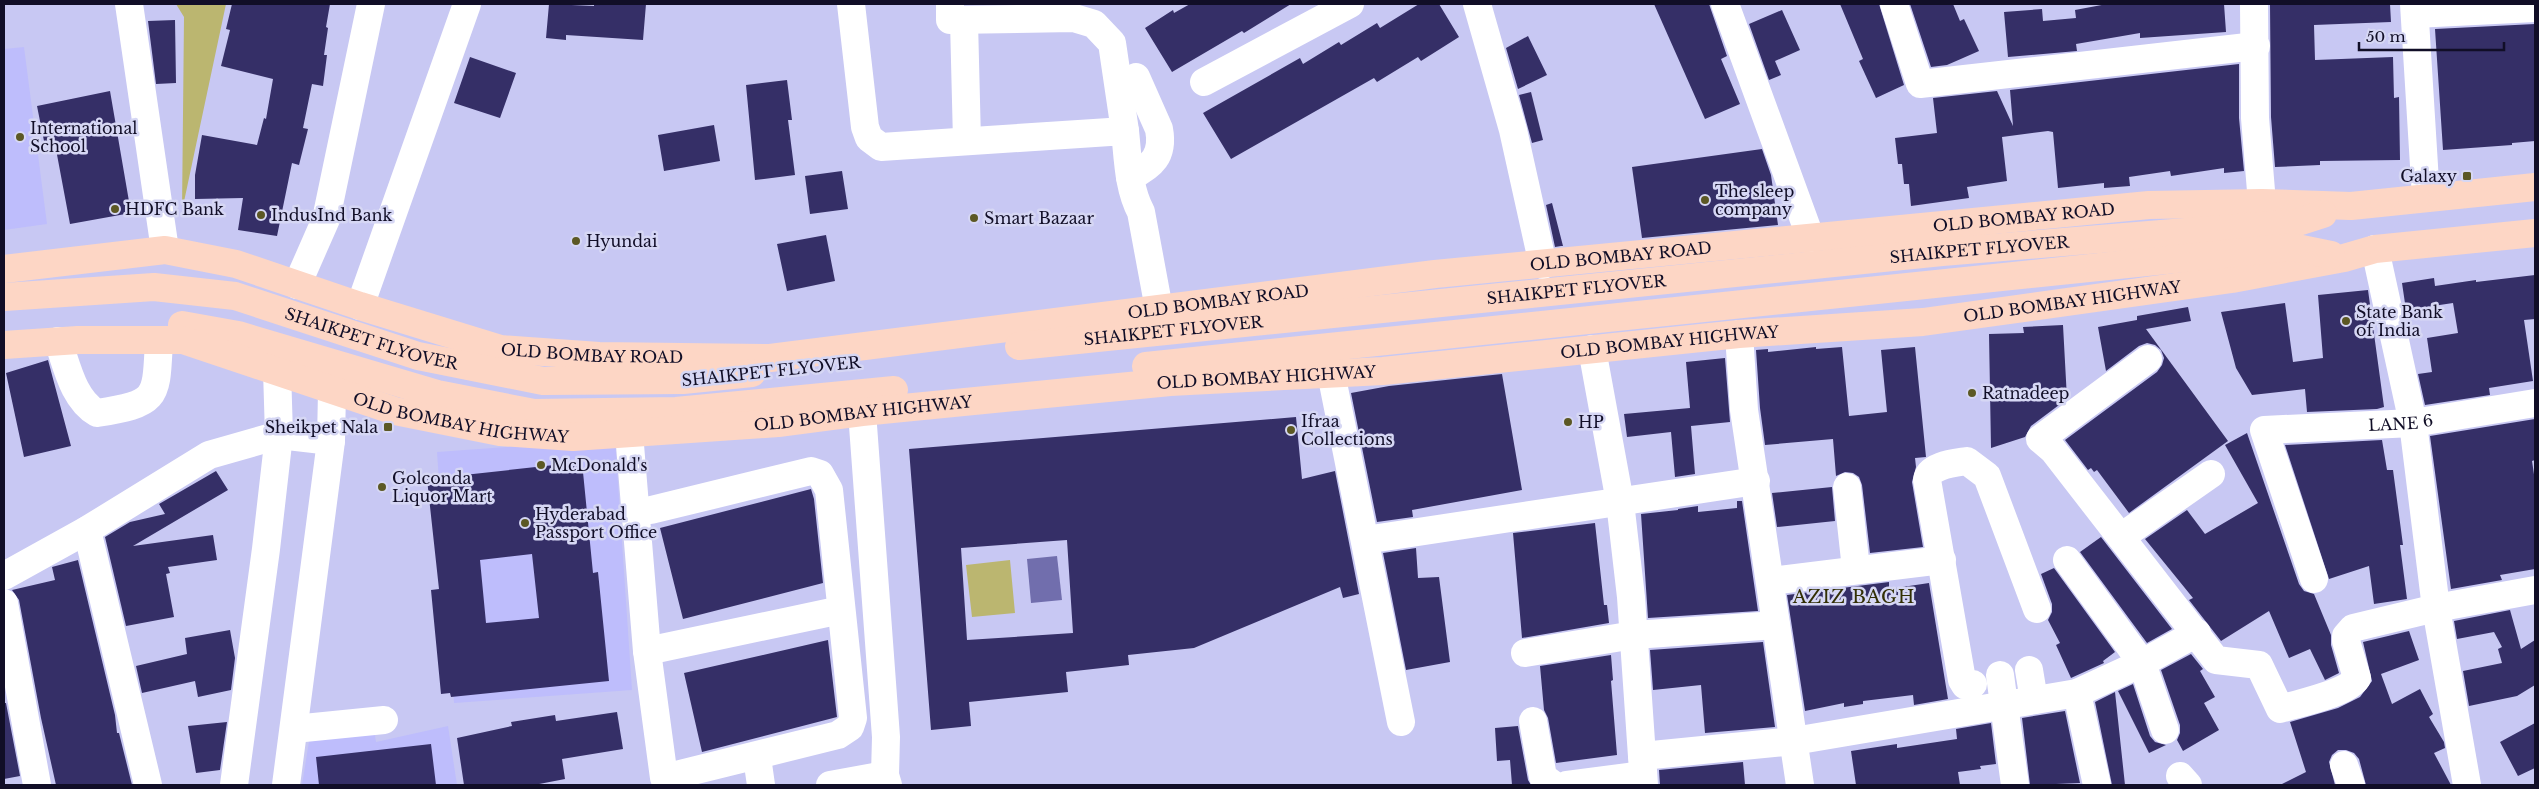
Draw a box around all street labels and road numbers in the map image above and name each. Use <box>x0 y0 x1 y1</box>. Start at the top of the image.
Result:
street label: OLD BOMBAY ROAD <box>1932 198 2116 236</box>
street label: SHAIKPET FLYOVER <box>1889 232 2071 267</box>
street label: OLD BOMBAY ROAD <box>1529 237 1713 275</box>
street label: SHAIKPET FLYOVER <box>1486 270 1668 308</box>
street label: OLD BOMBAY HIGHWAY <box>1962 276 2183 326</box>
street label: OLD BOMBAY ROAD <box>1127 280 1310 323</box>
street label: SHAIKPET FLYOVER <box>282 303 461 374</box>
street label: SHAIKPET FLYOVER <box>1083 311 1265 349</box>
street label: OLD BOMBAY HIGHWAY <box>1559 321 1780 363</box>
street label: OLD BOMBAY ROAD <box>500 339 683 367</box>
street label: SHAIKPET FLYOVER <box>681 352 863 390</box>
street label: OLD BOMBAY HIGHWAY <box>1156 361 1377 393</box>
street label: OLD BOMBAY HIGHWAY <box>351 388 570 447</box>
street label: OLD BOMBAY HIGHWAY <box>753 391 973 435</box>
street label: LANE 6 <box>2368 410 2434 435</box>

